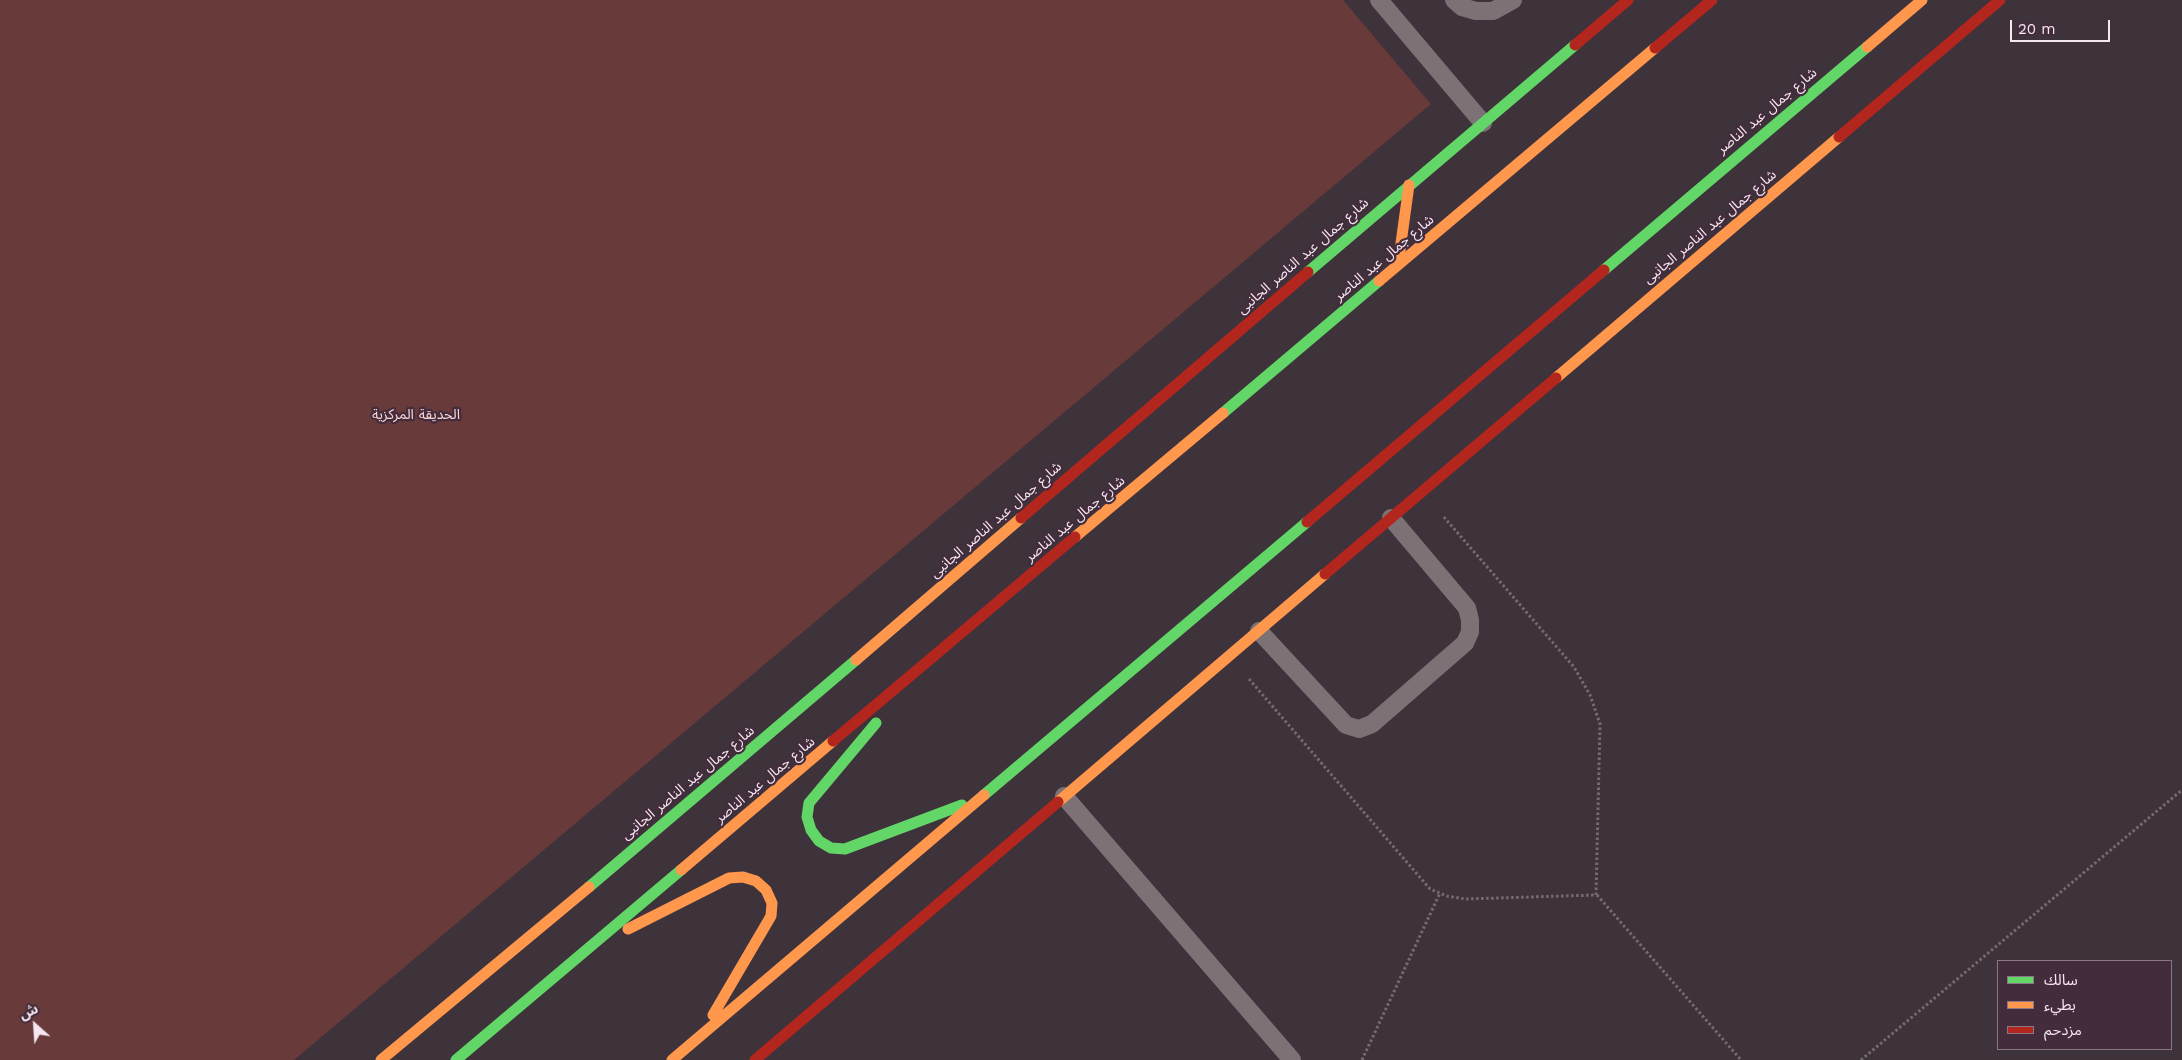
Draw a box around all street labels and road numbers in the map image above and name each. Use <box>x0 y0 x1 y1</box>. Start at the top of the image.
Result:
street label: شارع جمال عبد الناصر <box>1714 64 1820 158</box>
street label: شارع جمال عبد الناصر الجانبى <box>1640 166 1780 288</box>
street label: شارع جمال عبد الناصر الجانبى <box>1234 194 1372 318</box>
street label: شارع جمال عبد الناصر <box>1331 211 1437 305</box>
street label: شارع جمال عبد الناصر الجانبى <box>927 458 1065 582</box>
street label: شارع جمال عبد الناصر <box>1022 472 1128 566</box>
street label: شارع جمال عبد الناصر الجانبى <box>618 722 758 844</box>
street label: شارع جمال عبد الناصر <box>712 733 818 827</box>

